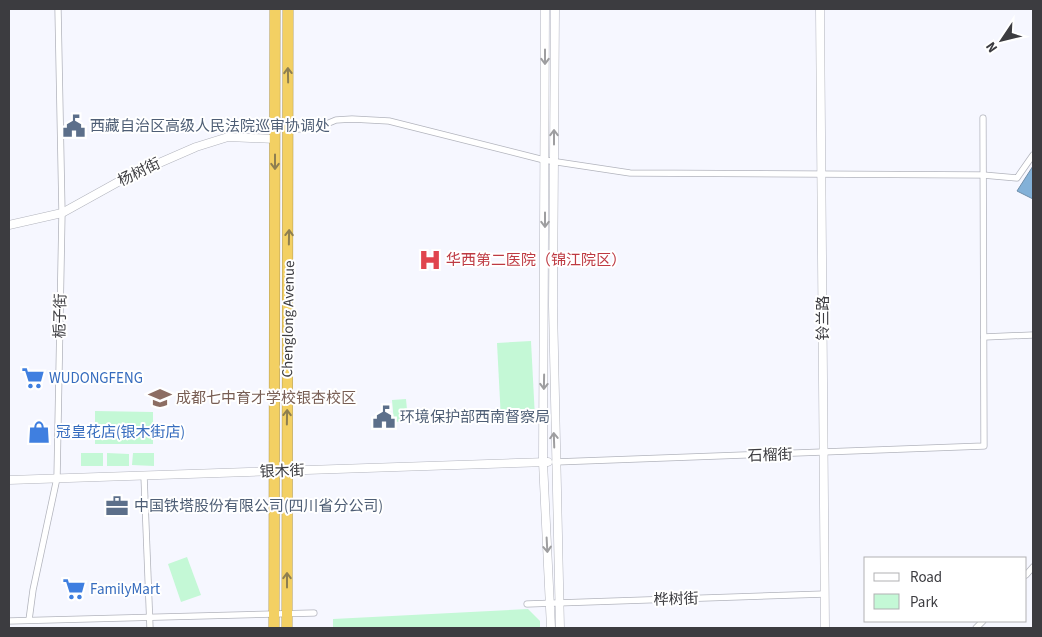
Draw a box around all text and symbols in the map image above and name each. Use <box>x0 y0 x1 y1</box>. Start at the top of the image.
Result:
north arrow <box>977 15 1027 65</box>
text: N <box>981 37 1003 56</box>
one-way arrow <box>540 49 550 65</box>
one-way arrow <box>283 67 293 83</box>
public building icon: 西藏自治区高级人民法院巡审协调处 <box>61 113 87 139</box>
place label: 西藏自治区高级人民法院巡审协调处 <box>90 116 330 137</box>
one-way arrow <box>549 129 559 146</box>
street label: 杨树街 <box>114 153 164 192</box>
one-way arrow <box>270 154 280 170</box>
one-way arrow <box>540 212 550 228</box>
one-way arrow <box>284 229 294 246</box>
hospital icon: 华西第二医院（锦江院区） <box>417 247 443 273</box>
place label: 华西第二医院（锦江院区） <box>446 250 626 271</box>
street label: Chenglong Avenue <box>277 260 300 378</box>
street label: 栀子街 <box>50 293 71 339</box>
street label: 铃兰路 <box>813 295 834 341</box>
supermarket icon: WUDONGFENG <box>20 365 46 391</box>
place label: WUDONGFENG <box>49 368 143 389</box>
one-way arrow <box>539 374 549 390</box>
school or university icon: 成都七中育才学校银杏校区 <box>147 385 173 411</box>
place label: 成都七中育才学校银杏校区 <box>176 388 356 409</box>
public building icon: 环境保护部西南督察局 <box>371 404 397 430</box>
place label: 环境保护部西南督察局 <box>400 407 550 428</box>
one-way arrow <box>282 409 292 426</box>
shop icon: 冠皇花店(银木街店) <box>26 419 52 445</box>
place label: 冠皇花店(银木街店) <box>56 422 185 443</box>
one-way arrow <box>550 432 559 448</box>
street label: 石榴街 <box>747 444 793 467</box>
street label: 银木街 <box>259 460 305 483</box>
office icon: 中国铁塔股份有限公司(四川省分公司) <box>104 493 130 519</box>
place label: 中国铁塔股份有限公司(四川省分公司) <box>134 496 383 517</box>
one-way arrow <box>543 537 552 553</box>
legend <box>864 557 1027 622</box>
text: Road <box>910 567 942 588</box>
one-way arrow <box>282 572 292 588</box>
supermarket icon: FamilyMart <box>61 576 87 602</box>
place label: FamilyMart <box>90 579 160 600</box>
street label: 桦树街 <box>653 588 699 611</box>
text: Park <box>910 592 939 613</box>

